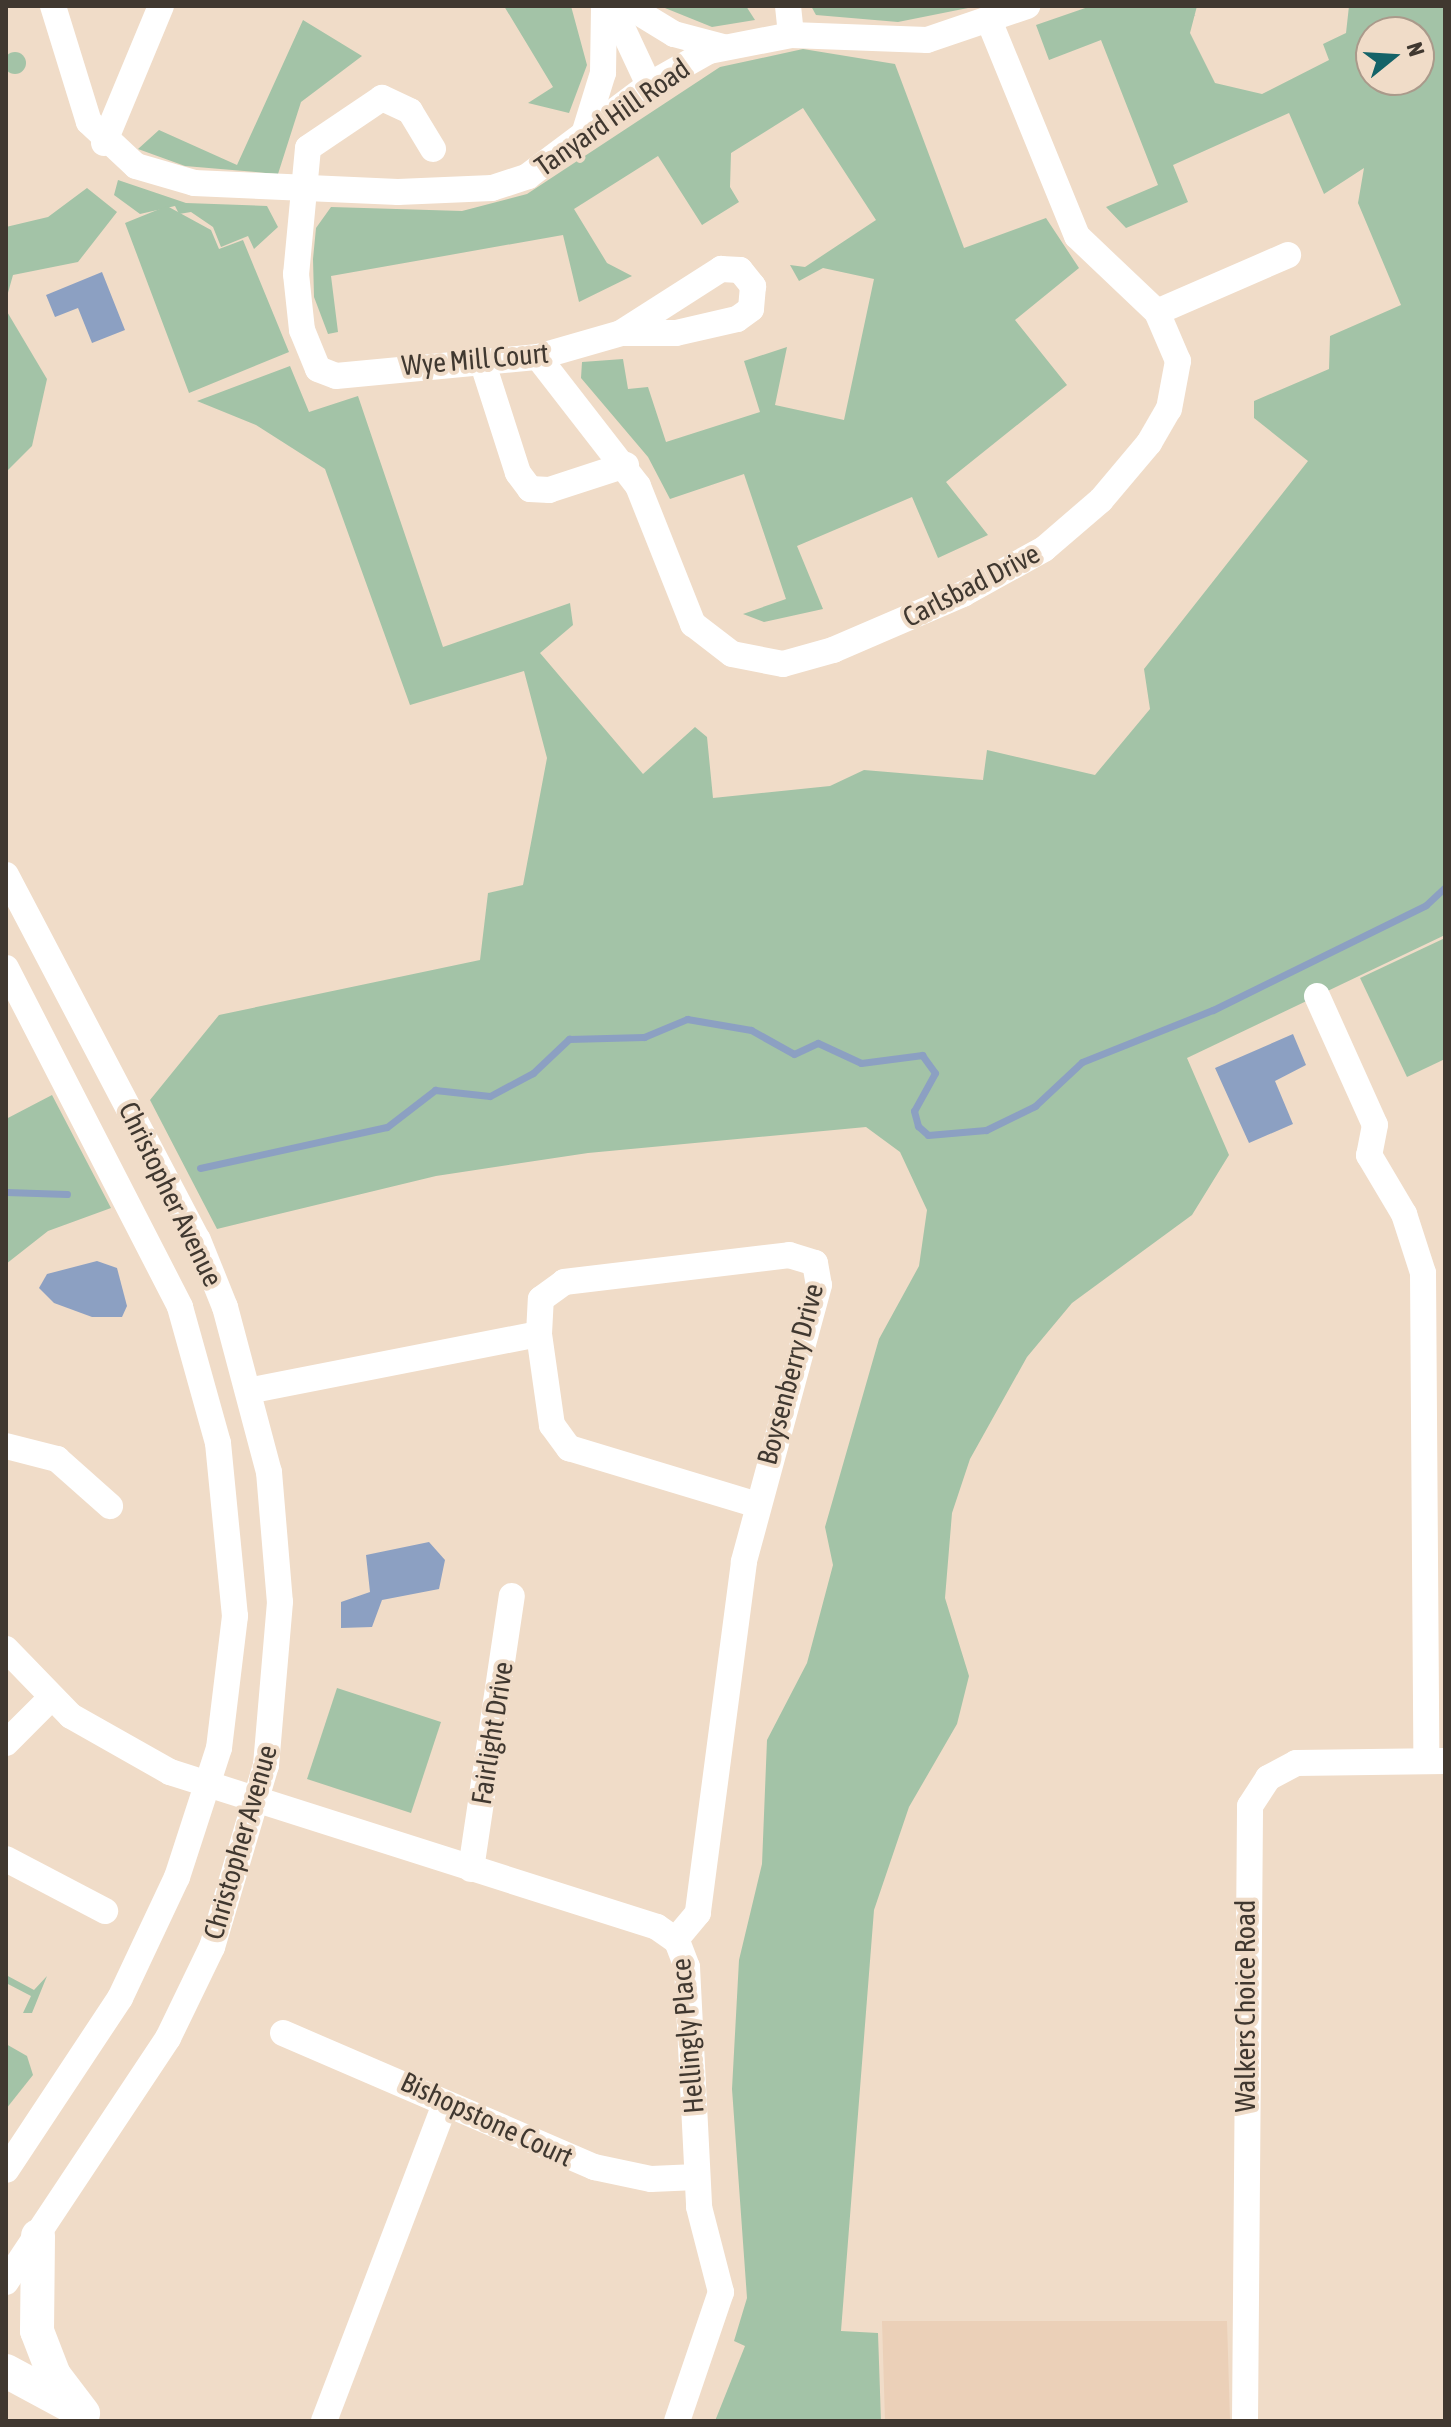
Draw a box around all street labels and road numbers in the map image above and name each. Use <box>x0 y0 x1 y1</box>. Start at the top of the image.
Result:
street label: Tanyard Hill Road <box>528 51 696 183</box>
street label: Wye Mill Court <box>400 336 550 382</box>
street label: Carlsbad Drive <box>897 536 1045 634</box>
street label: Christopher Avenue <box>112 1096 230 1292</box>
street label: Boysenberry Drive <box>750 1280 830 1468</box>
street label: Fairlight Drive <box>464 1659 520 1807</box>
street label: Christopher Avenue <box>196 1741 284 1943</box>
street label: Walkers Choice Road <box>1228 1900 1262 2112</box>
street label: Hellingly Place <box>663 1957 711 2115</box>
street label: Bishopstone Court <box>396 2064 578 2174</box>

